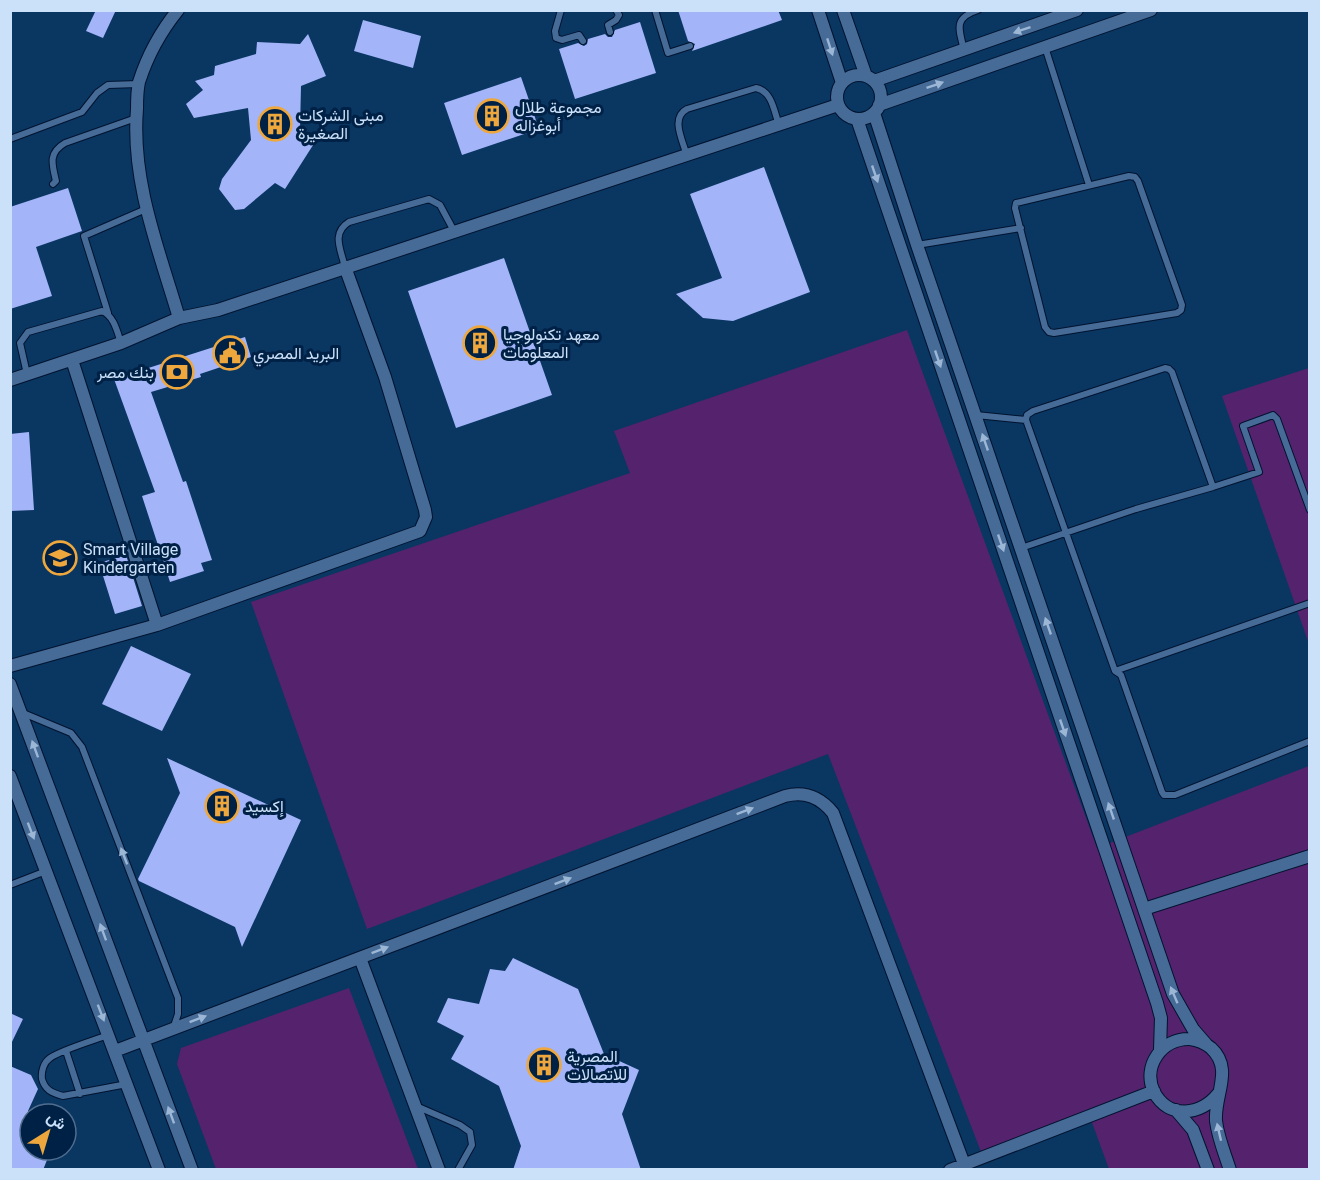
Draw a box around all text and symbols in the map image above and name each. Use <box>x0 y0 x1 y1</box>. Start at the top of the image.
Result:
one-way arrow <box>1013 25 1031 35</box>
one-way arrow <box>825 38 835 56</box>
one-way arrow <box>926 80 944 89</box>
building icon: مجموعة طلال أبوغزاله <box>474 98 510 134</box>
place label: مجموعة طلال أبوغزاله <box>515 98 602 136</box>
building icon: مبنى الشركات الصغيرة <box>257 106 293 142</box>
place label: مبنى الشركات الصغيرة <box>298 106 384 144</box>
one-way arrow <box>871 165 881 183</box>
building icon: معهد تكنولوجيا المعلومات <box>462 325 498 361</box>
place label: معهد تكنولوجيا المعلومات <box>503 325 600 363</box>
public building icon: البريد المصري <box>212 335 248 371</box>
place label: البريد المصري <box>253 344 339 367</box>
one-way arrow <box>933 350 943 368</box>
bank icon: بنك مصر <box>159 354 195 390</box>
place label: بنك مصر <box>96 363 154 383</box>
one-way arrow <box>979 433 989 451</box>
one-way arrow <box>996 535 1006 553</box>
school or university icon: Smart Village Kindergarten <box>42 540 78 576</box>
place label: Smart Village Kindergarten <box>83 540 178 577</box>
one-way arrow <box>1043 617 1052 635</box>
one-way arrow <box>1059 719 1069 737</box>
one-way arrow <box>30 740 40 758</box>
building icon: إكسيد <box>204 788 240 824</box>
place label: إكسيد <box>245 797 284 817</box>
one-way arrow <box>1105 802 1115 820</box>
one-way arrow <box>736 806 754 815</box>
one-way arrow <box>27 822 37 840</box>
one-way arrow <box>118 846 128 864</box>
one-way arrow <box>554 875 572 885</box>
one-way arrow <box>98 923 107 941</box>
one-way arrow <box>372 945 390 955</box>
one-way arrow <box>1169 986 1178 1004</box>
one-way arrow <box>96 1005 106 1023</box>
one-way arrow <box>189 1014 207 1024</box>
building icon: المصرية للاتصالات <box>526 1047 562 1083</box>
place label: المصرية للاتصالات <box>567 1047 627 1084</box>
north arrow <box>18 1102 78 1162</box>
one-way arrow <box>166 1106 176 1124</box>
text: ش <box>43 1107 70 1134</box>
one-way arrow <box>1213 1123 1223 1142</box>

